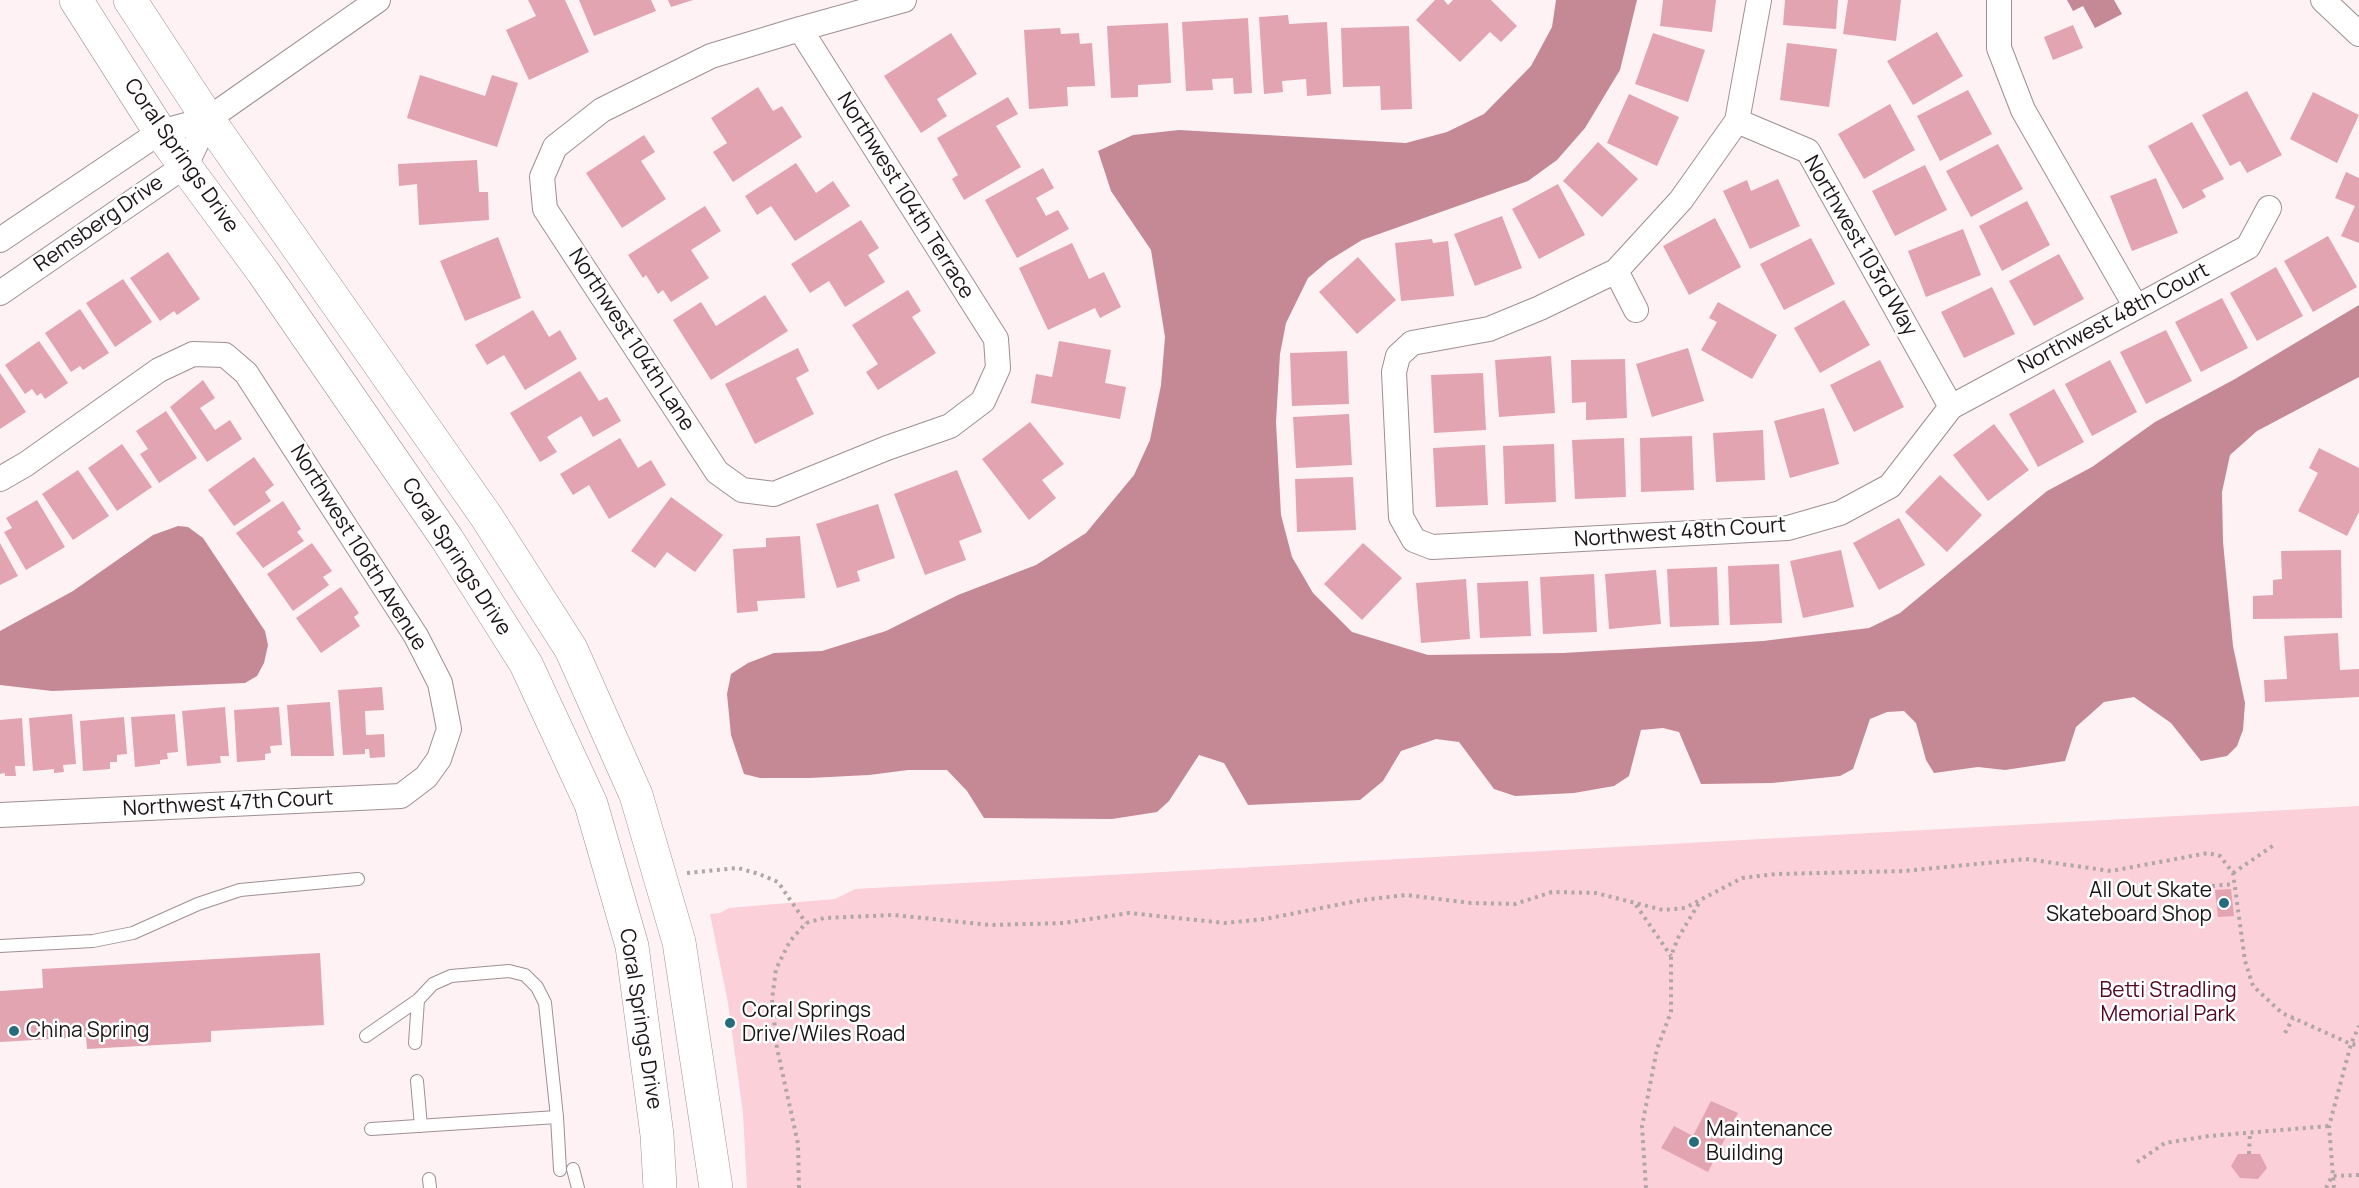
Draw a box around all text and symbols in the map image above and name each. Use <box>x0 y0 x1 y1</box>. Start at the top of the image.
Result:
street label: Coral Springs Drive <box>118 74 244 238</box>
street label: Northwest 104th Terrace <box>831 88 979 304</box>
street label: Northwest 103rd Way <box>1798 151 1922 341</box>
street label: Remsberg Drive <box>30 170 168 278</box>
street label: Northwest 104th Lane <box>563 244 699 436</box>
street label: Northwest 48th Court <box>2014 258 2214 380</box>
street label: Northwest 106th Avenue <box>284 440 432 656</box>
street label: Coral Springs Drive <box>396 474 516 640</box>
street label: Northwest 48th Court <box>1573 513 1787 553</box>
street label: Northwest 47th Court <box>122 786 334 822</box>
place label: All Out Skate Skateboard Shop <box>2046 878 2212 928</box>
marker: All Out Skate Skateboard Shop <box>2217 896 2231 910</box>
street label: Coral Springs Drive <box>613 927 667 1111</box>
park label: Betti Stradling Memorial Park <box>2099 978 2237 1028</box>
place label: Coral Springs Drive/Wiles Road <box>742 998 906 1048</box>
marker: Coral Springs Drive/Wiles Road <box>723 1016 737 1030</box>
place label: China Spring <box>26 1018 150 1044</box>
marker: China Spring <box>7 1024 21 1038</box>
place label: Maintenance Building <box>1706 1117 1833 1167</box>
marker: Maintenance Building <box>1687 1135 1701 1149</box>

